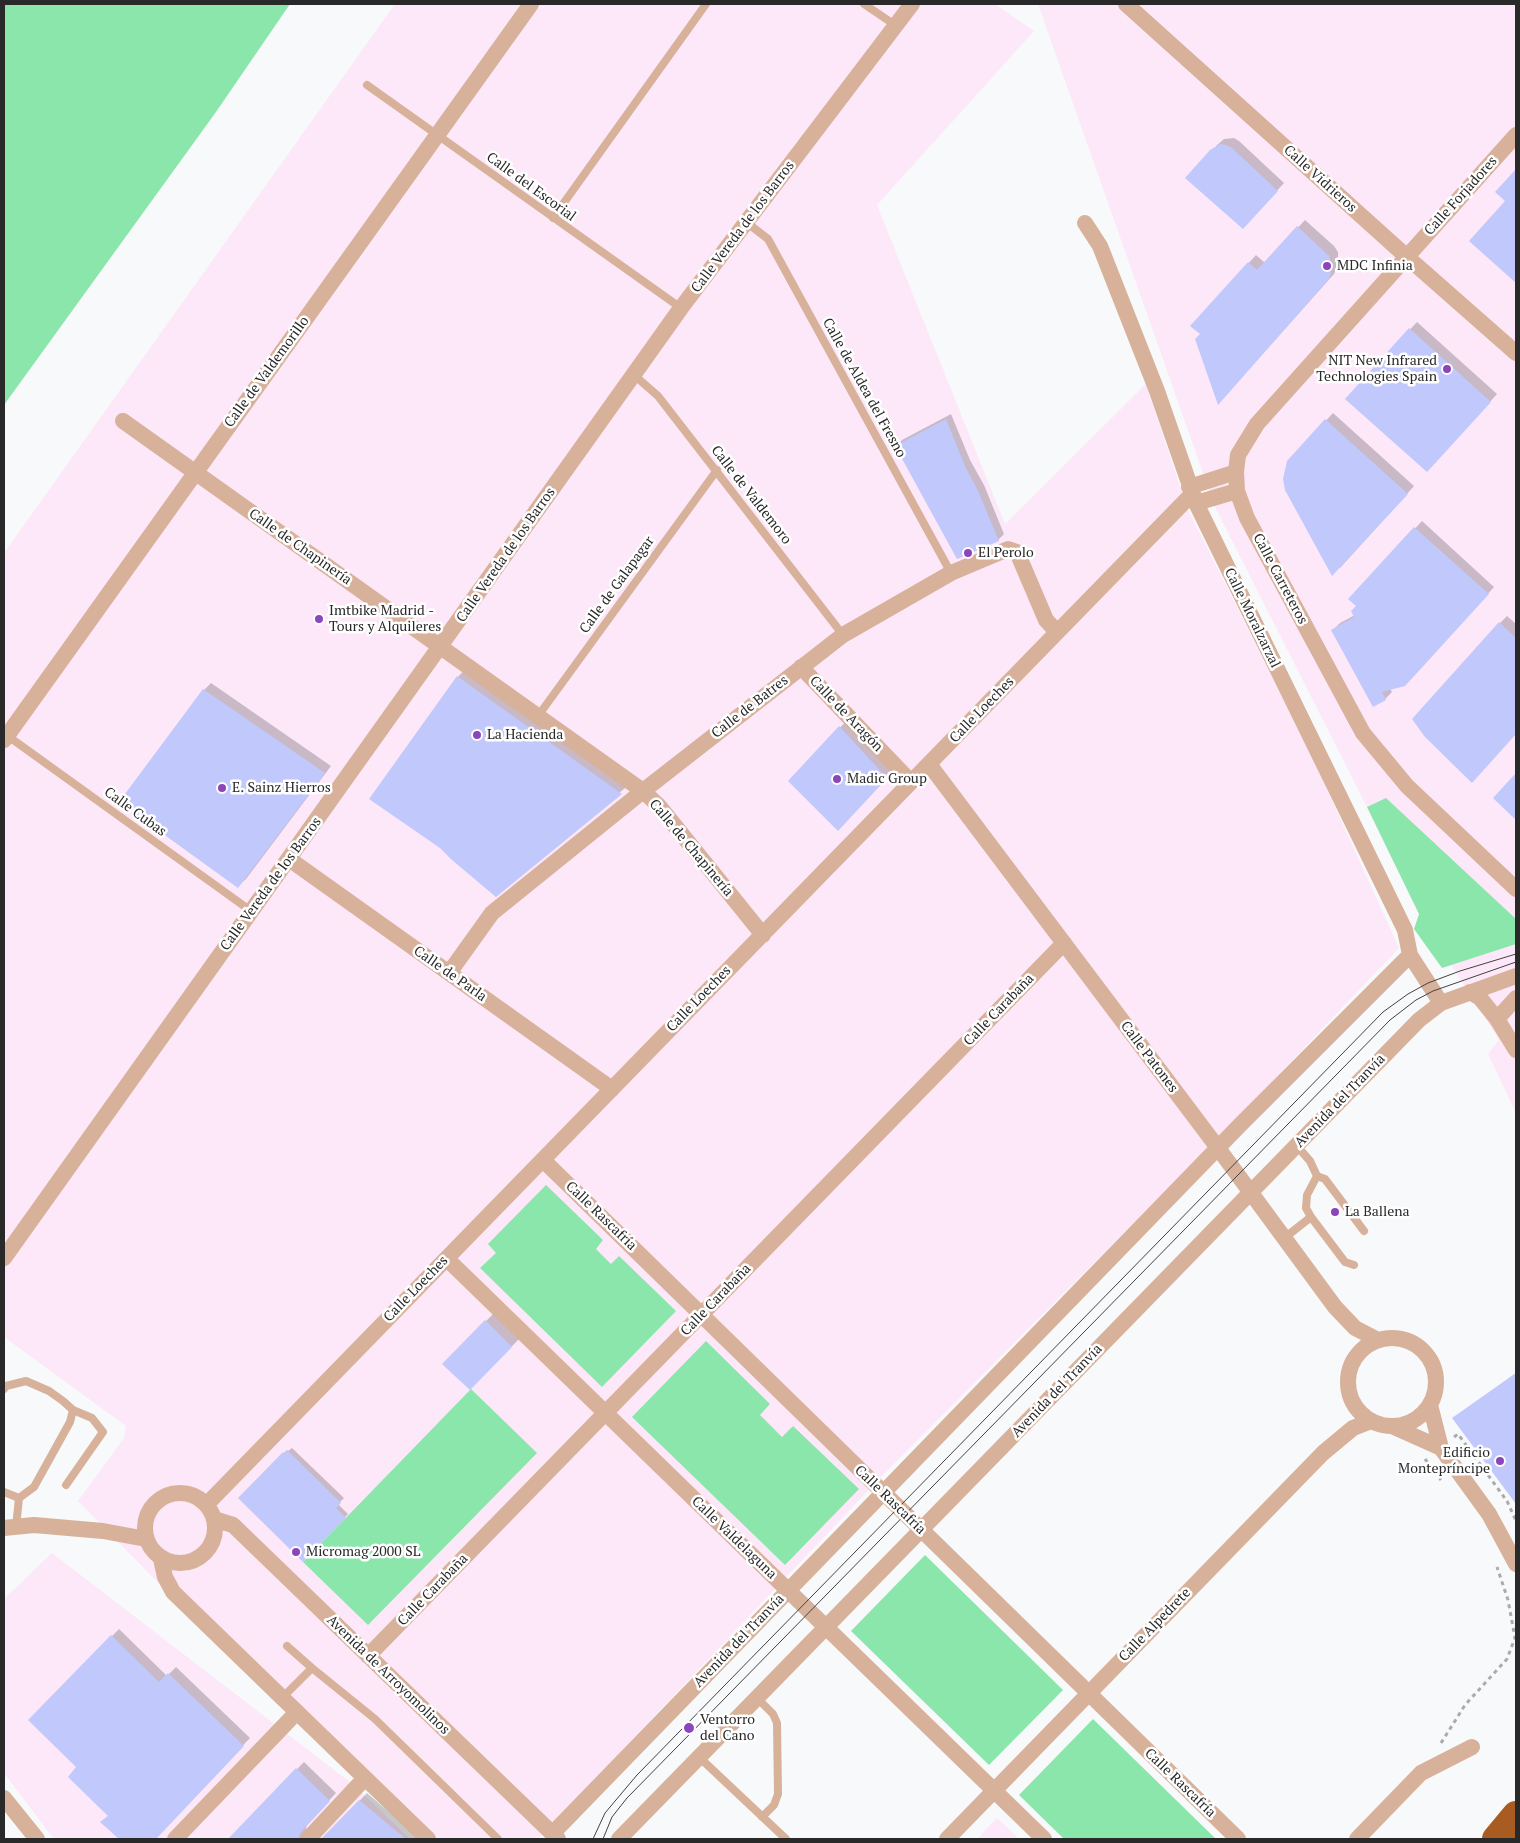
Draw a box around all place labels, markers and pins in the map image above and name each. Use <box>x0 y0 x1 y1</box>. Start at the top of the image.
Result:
place label: MDC Infinia <box>1337 258 1413 274</box>
marker: MDC Infinia <box>1321 260 1333 272</box>
place label: NIT New Infrared Technologies Spain <box>1316 353 1437 386</box>
marker: NIT New Infrared Technologies Spain <box>1441 363 1453 375</box>
place label: El Perolo <box>978 545 1034 561</box>
marker: El Perolo <box>962 547 974 559</box>
place label: Imtbike Madrid - Tours y Alquileres <box>329 603 441 636</box>
marker: Imtbike Madrid - Tours y Alquileres <box>313 613 325 625</box>
place label: La Hacienda <box>487 727 563 743</box>
marker: La Hacienda <box>471 729 483 741</box>
place label: Madic Group <box>847 771 927 787</box>
marker: Madic Group <box>831 773 843 785</box>
place label: E. Sainz Hierros <box>232 780 331 796</box>
marker: E. Sainz Hierros <box>216 782 228 794</box>
place label: La Ballena <box>1345 1204 1410 1220</box>
marker: La Ballena <box>1329 1206 1341 1218</box>
place label: Edificio Montepríncipe <box>1398 1445 1490 1478</box>
marker: Edificio Montepríncipe <box>1494 1455 1506 1467</box>
place label: Micromag 2000 SL <box>306 1544 420 1560</box>
marker: Micromag 2000 SL <box>290 1546 302 1558</box>
place label: Ventorro del Cano <box>700 1712 755 1744</box>
marker: Ventorro del Cano <box>682 1721 696 1735</box>

